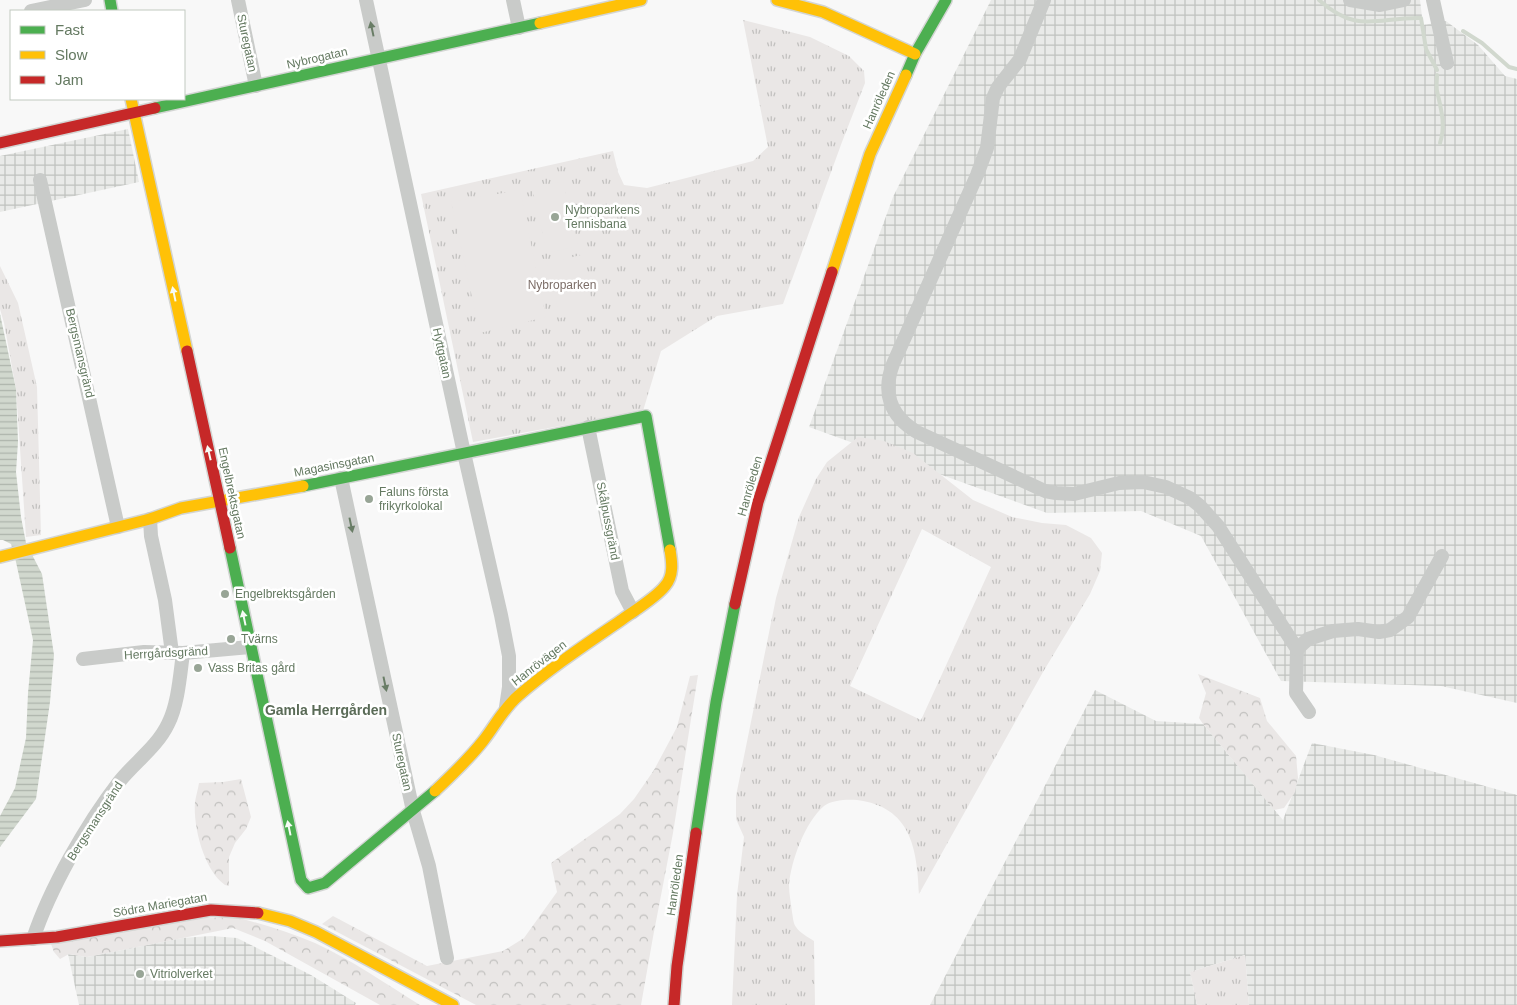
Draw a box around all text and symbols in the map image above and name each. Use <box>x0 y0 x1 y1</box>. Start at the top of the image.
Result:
legend <box>10 10 185 100</box>
street label: Sturegatan <box>234 13 260 73</box>
text: Fast <box>55 21 85 38</box>
one-way arrow <box>367 21 375 37</box>
street label: Nybrogatan <box>285 44 349 72</box>
text: Slow <box>55 46 88 63</box>
street label: Hanröleden <box>860 69 898 131</box>
text: Jam <box>55 71 83 88</box>
place label: Nybroparkens Tennisbana <box>565 203 640 231</box>
marker: Nybroparkens Tennisbana <box>549 211 561 223</box>
park label: Nybroparken <box>528 278 596 292</box>
one-way arrow <box>170 287 178 302</box>
street label: Bergsmansgränd <box>63 307 97 399</box>
street label: Hyttgatan <box>430 326 454 380</box>
one-way arrow <box>205 445 213 460</box>
street label: Engelbrektsgatan <box>215 446 249 540</box>
street label: Magasinsgatan <box>293 450 375 480</box>
street label: Hanröleden <box>735 454 765 518</box>
street label: Skålpussgränd <box>594 481 622 561</box>
place label: Faluns första frikyrkolokal <box>379 485 449 513</box>
marker: Faluns första frikyrkolokal <box>363 493 375 505</box>
one-way arrow <box>347 518 355 533</box>
place label: Engelbrektsgården <box>235 587 336 601</box>
marker: Engelbrektsgården <box>219 588 231 600</box>
one-way arrow <box>240 610 248 626</box>
place label: Tvärns <box>241 632 278 646</box>
marker: Tvärns <box>225 633 237 645</box>
street label: Hanrövägen <box>509 637 569 689</box>
street label: Herrgårdsgränd <box>124 644 208 662</box>
place label: Vass Britas gård <box>208 661 295 675</box>
marker: Vass Britas gård <box>192 662 204 674</box>
one-way arrow <box>381 677 389 692</box>
district label: Gamla Herrgården <box>265 702 387 718</box>
street label: Sturegatan <box>389 732 415 792</box>
street label: Bergsmansgränd <box>64 779 126 863</box>
one-way arrow <box>285 821 293 836</box>
street label: Hanröleden <box>664 853 686 917</box>
street label: Södra Mariegatan <box>112 890 208 920</box>
place label: Vitriolverket <box>150 967 213 981</box>
marker: Vitriolverket <box>134 968 146 980</box>

